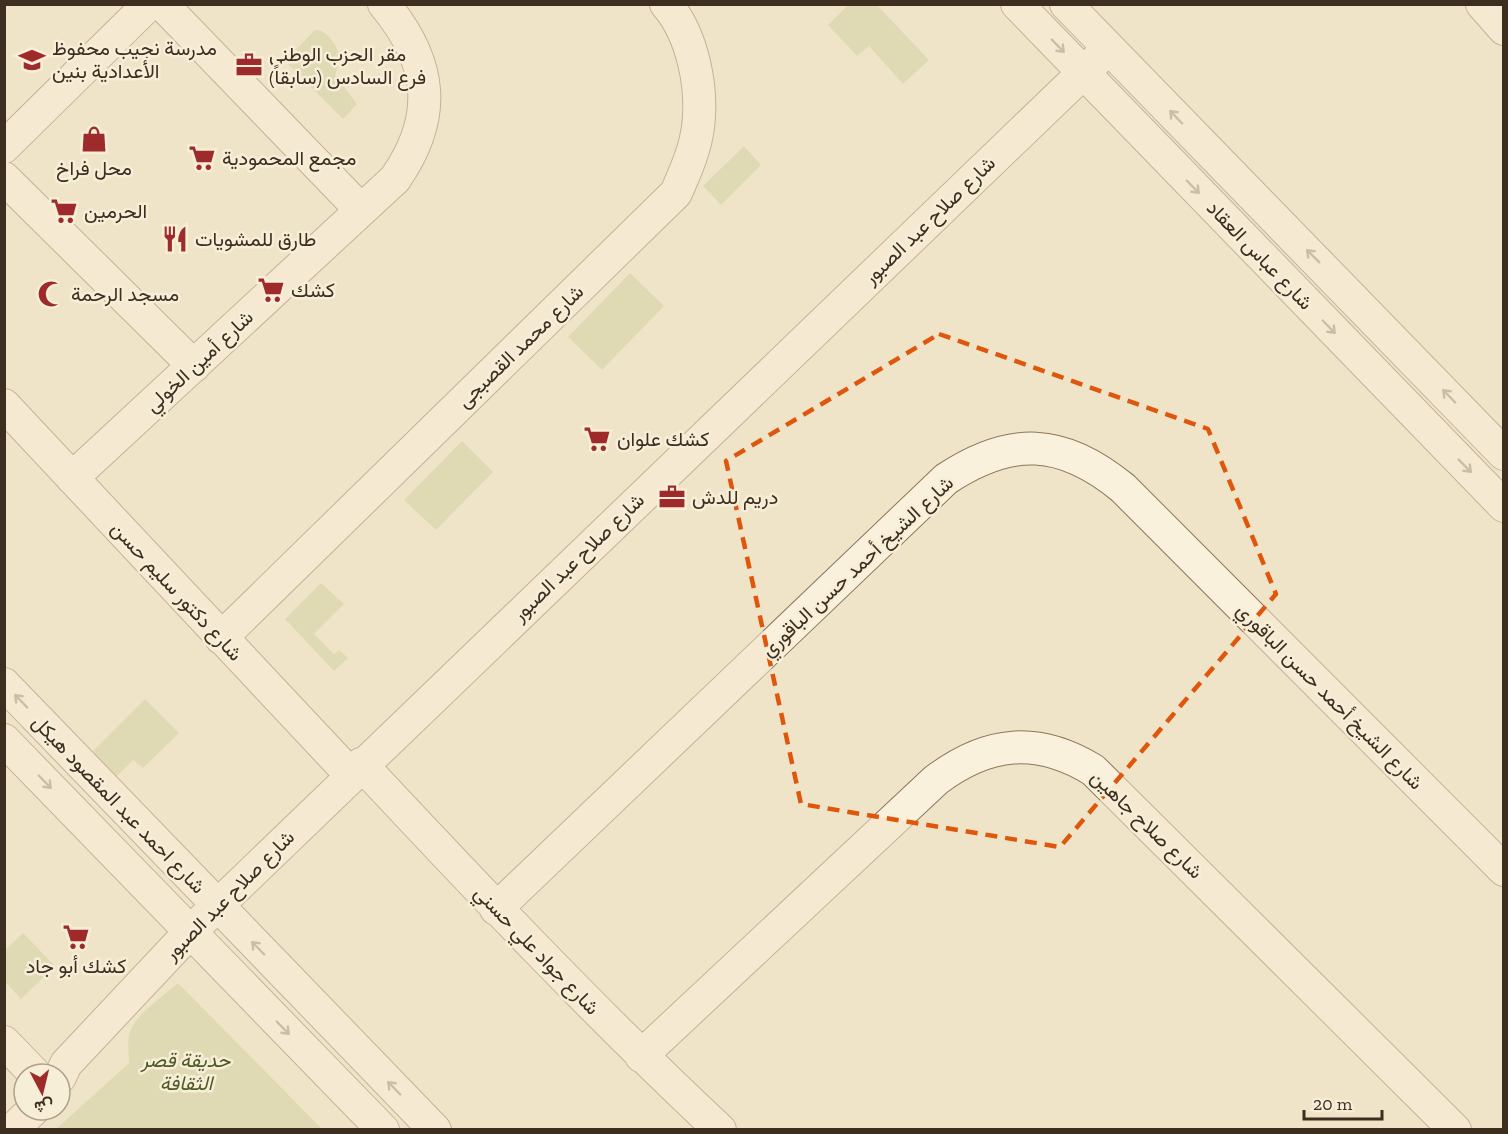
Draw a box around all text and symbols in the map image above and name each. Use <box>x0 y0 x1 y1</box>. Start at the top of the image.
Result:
place label: مدرسة نجيب محفوظ الأعدادية بنين <box>52 36 217 83</box>
one-way arrow <box>1050 39 1065 54</box>
place label: مقر الحزب الوطنى (سابقاً) فرع السادس <box>269 42 426 91</box>
school or university icon: مدرسة نجيب محفوظ الأعدادية بنين <box>17 45 47 75</box>
office icon: مقر الحزب الوطنى (سابقاً) فرع السادس <box>234 50 264 80</box>
one-way arrow <box>1168 110 1183 125</box>
shop icon: محل فراخ <box>79 124 109 154</box>
supermarket icon: مجمع المحمودية <box>187 143 217 173</box>
place label: مجمع المحمودية <box>222 146 356 172</box>
street label: شارع صلاح عبد الصبور <box>857 151 1001 291</box>
place label: محل فراخ <box>56 156 132 182</box>
one-way arrow <box>1186 179 1201 194</box>
supermarket icon: الحرمين <box>49 196 79 226</box>
street label: شارع عباس العقاد <box>1201 196 1318 316</box>
place label: الحرمين <box>84 199 147 224</box>
restaurant icon: طارق للمشويات <box>160 224 190 254</box>
place label: طارق للمشويات <box>195 227 316 252</box>
one-way arrow <box>1306 248 1321 263</box>
supermarket icon: كشك <box>256 275 286 305</box>
place label: كشك <box>291 278 335 302</box>
mosque icon: مسجد الرحمة <box>36 279 66 309</box>
street label: شارع محمد القصبجى <box>452 279 590 414</box>
place label: مسجد الرحمة <box>71 282 179 307</box>
street label: شارع أمين الخولي <box>140 305 261 421</box>
one-way arrow <box>1322 319 1336 334</box>
one-way arrow <box>1441 389 1456 404</box>
supermarket icon: كشك علوان <box>582 424 612 454</box>
place label: كشك علوان <box>617 427 709 452</box>
one-way arrow <box>1458 459 1472 474</box>
street label: شارع الشيخ أحمد حسن الباقوري <box>756 471 962 665</box>
office icon: دريم للدش <box>657 482 687 512</box>
place label: دريم للدش <box>692 485 778 510</box>
street label: شارع صلاح عبد الصبور <box>506 488 650 628</box>
street label: شارع دكتور سليم حسن <box>105 516 248 667</box>
street label: شارع الشيخ أحمد حسن الباقوري <box>1228 598 1428 798</box>
one-way arrow <box>13 694 28 709</box>
street label: شارع احمد عبد المقصود هيكل <box>26 710 211 900</box>
street label: شارع صلاح جاهين <box>1085 765 1208 885</box>
one-way arrow <box>38 775 52 790</box>
street label: شارع صلاح عبد الصبور <box>158 825 301 967</box>
street label: شارع جواد علي حسني <box>466 880 605 1023</box>
supermarket icon: كشك أبو جاد <box>61 922 91 952</box>
one-way arrow <box>251 940 265 955</box>
place label: كشك أبو جاد <box>26 954 126 979</box>
one-way arrow <box>276 1020 290 1035</box>
park label: حديقة قصر الثقافة <box>139 1048 231 1095</box>
north arrow <box>12 1062 72 1122</box>
one-way arrow <box>386 1080 401 1095</box>
scale bar <box>1304 1083 1382 1121</box>
text: 20 m <box>1313 1093 1353 1115</box>
text: ش <box>33 1096 54 1117</box>

